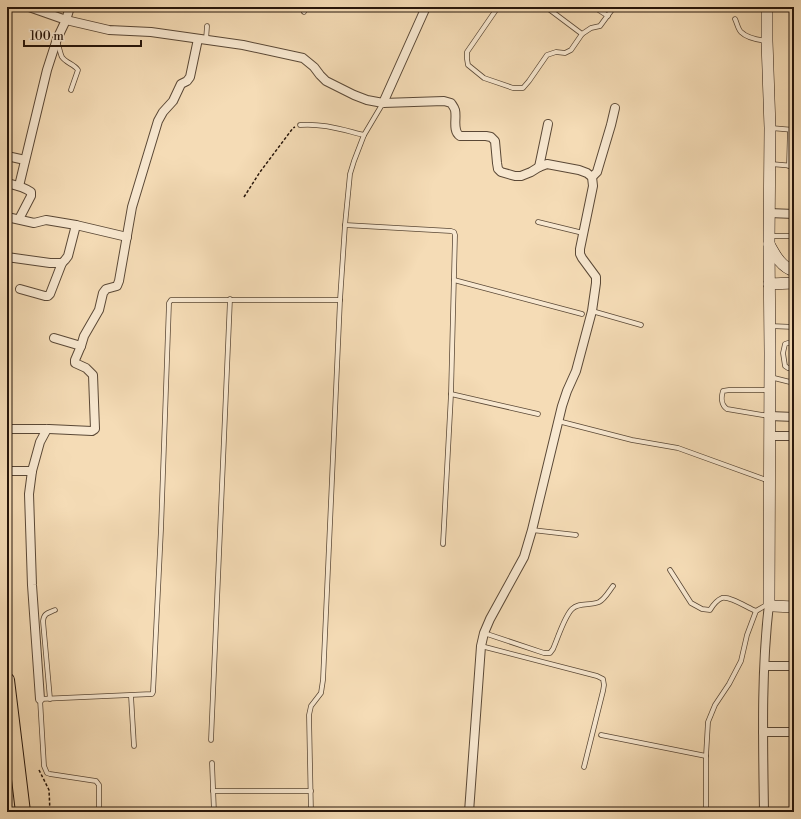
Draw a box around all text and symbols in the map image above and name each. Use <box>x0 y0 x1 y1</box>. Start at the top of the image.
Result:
scale bar <box>24 22 141 48</box>
text: 100 m <box>30 29 64 44</box>

